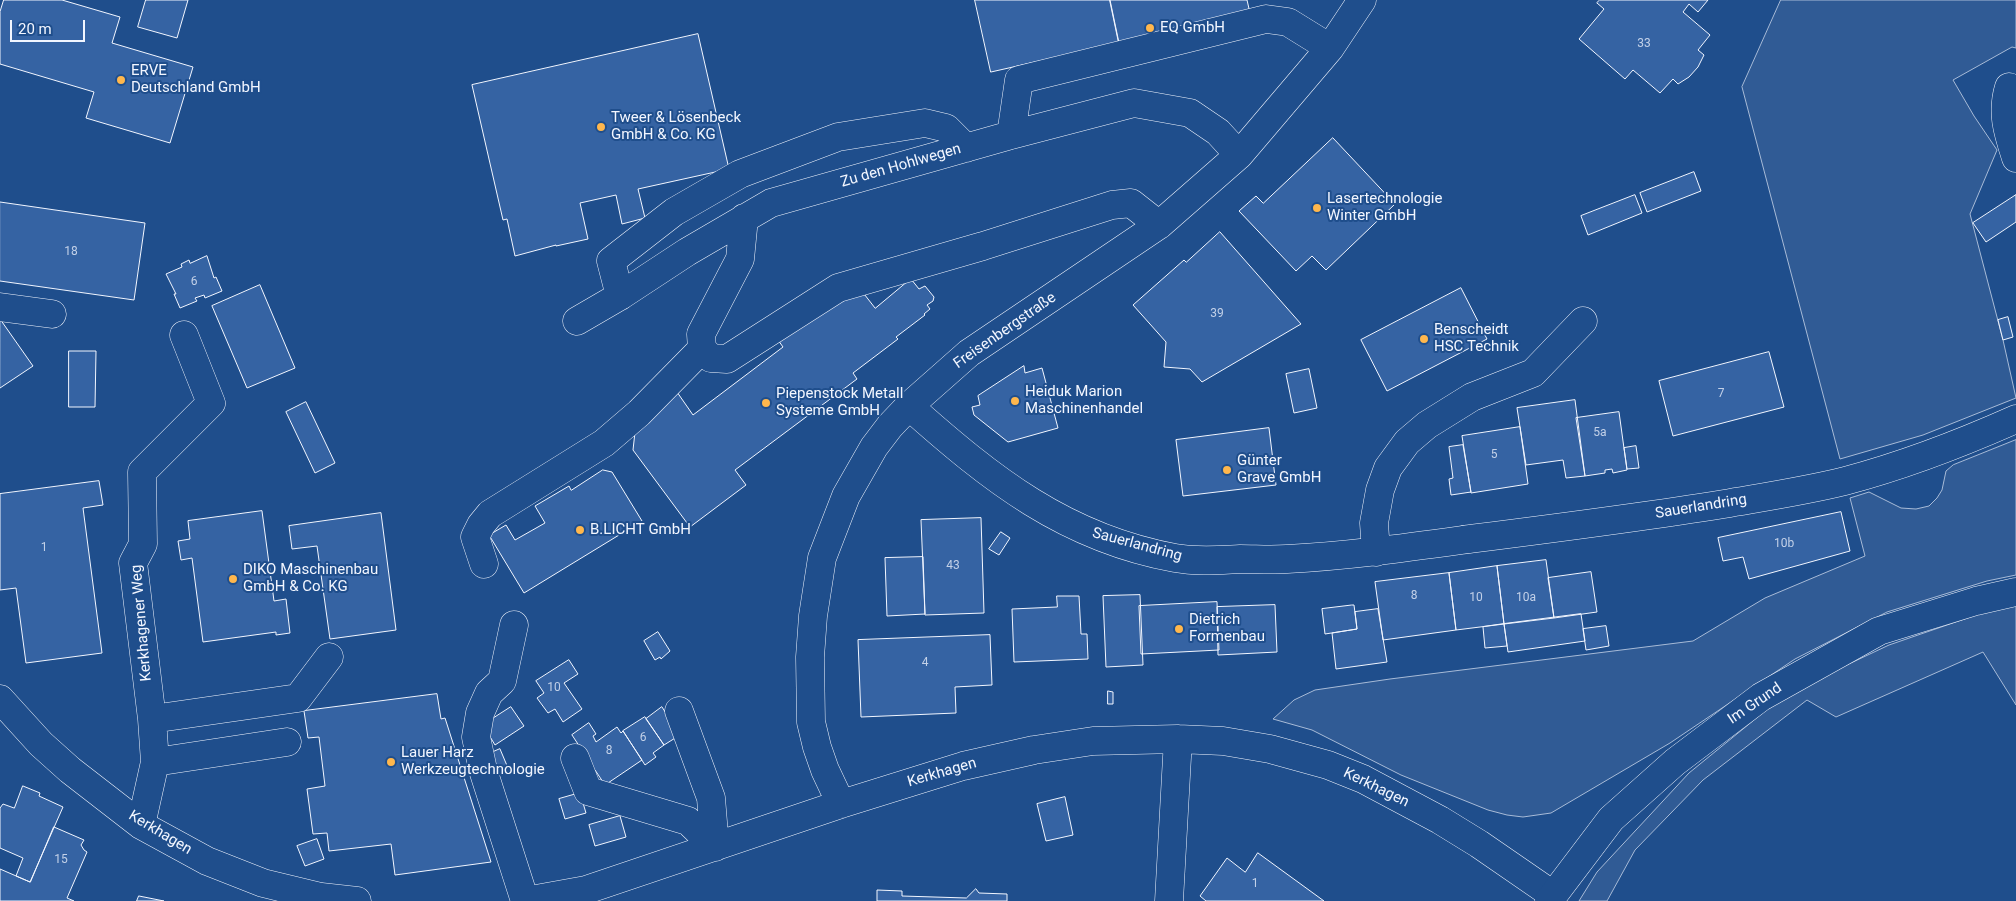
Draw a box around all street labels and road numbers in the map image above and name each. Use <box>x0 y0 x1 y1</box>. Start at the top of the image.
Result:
street label: Zu den Hohlwegen <box>839 140 963 192</box>
street label: Freisenbergstraße <box>950 289 1060 373</box>
street label: Sauerlandring <box>1654 491 1748 523</box>
street label: Sauerlandring <box>1090 524 1184 566</box>
street label: Kerkhagener Weg <box>128 564 156 682</box>
street label: Im Grund <box>1725 679 1785 729</box>
street label: Kerkhagen <box>905 755 979 791</box>
street label: Kerkhagen <box>1340 764 1412 812</box>
street label: Kerkhagen <box>125 807 195 859</box>

